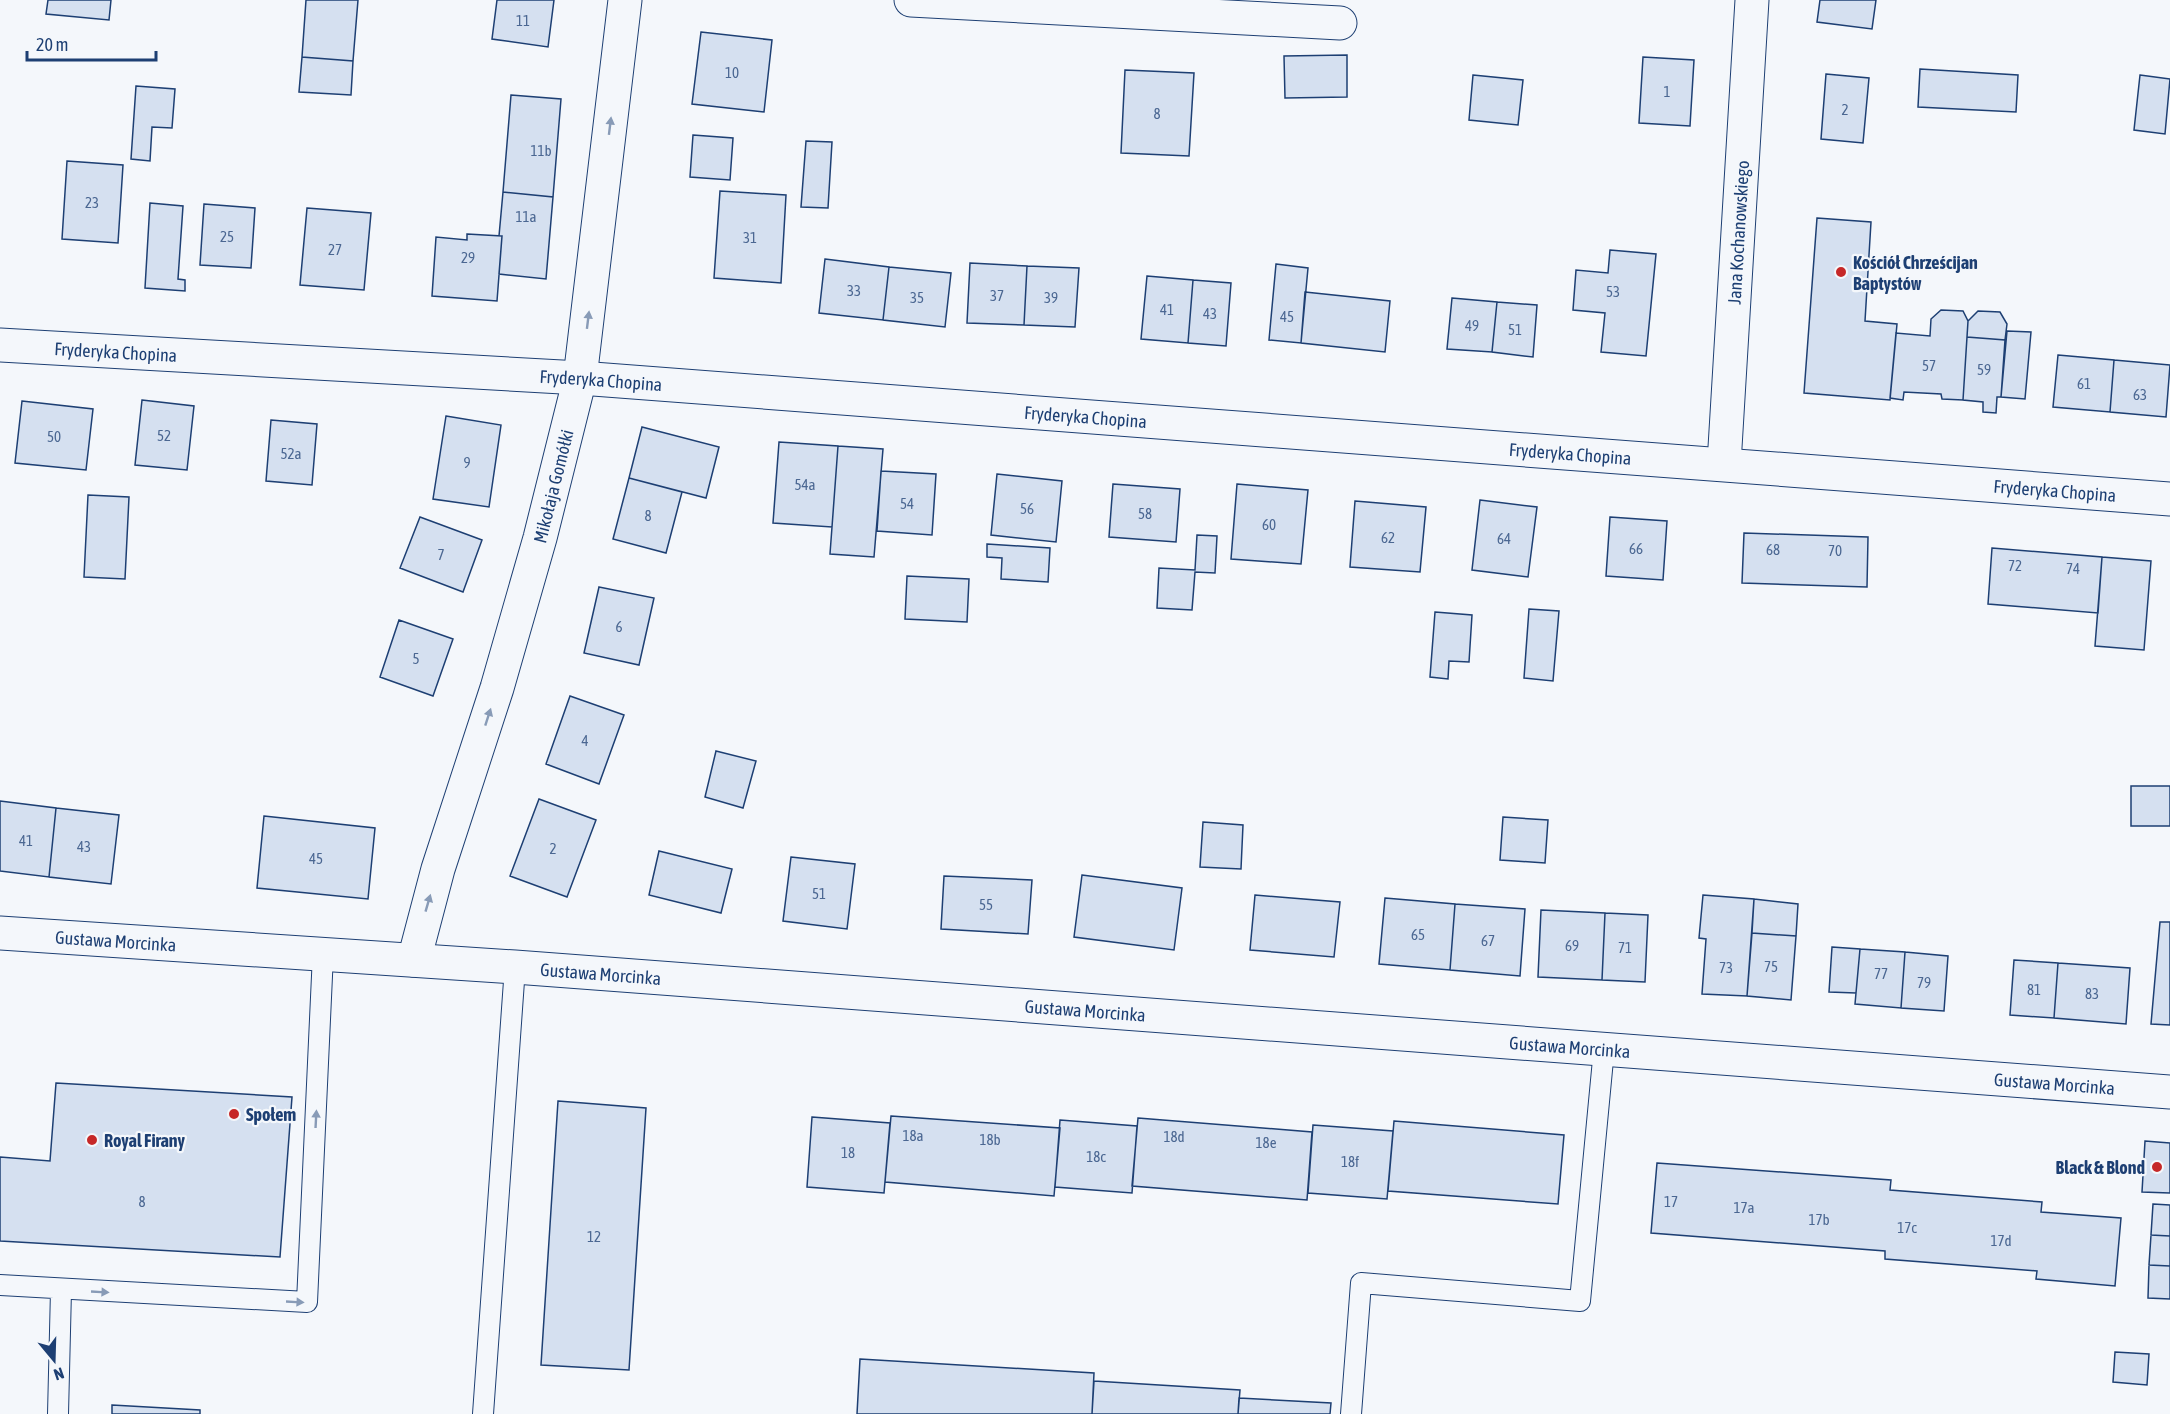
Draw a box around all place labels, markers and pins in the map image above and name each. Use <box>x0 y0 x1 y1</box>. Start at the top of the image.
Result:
place label: Kościół Chrześcijan Baptystów <box>1853 252 1978 294</box>
marker: Kościół Chrześcijan Baptystów <box>1834 265 1848 279</box>
place label: Społem <box>246 1104 296 1125</box>
marker: Społem <box>227 1107 241 1121</box>
place label: Royal Firany <box>104 1130 186 1151</box>
marker: Royal Firany <box>85 1133 99 1147</box>
place label: Black & Blond <box>2056 1157 2145 1178</box>
marker: Black & Blond <box>2150 1160 2164 1174</box>

